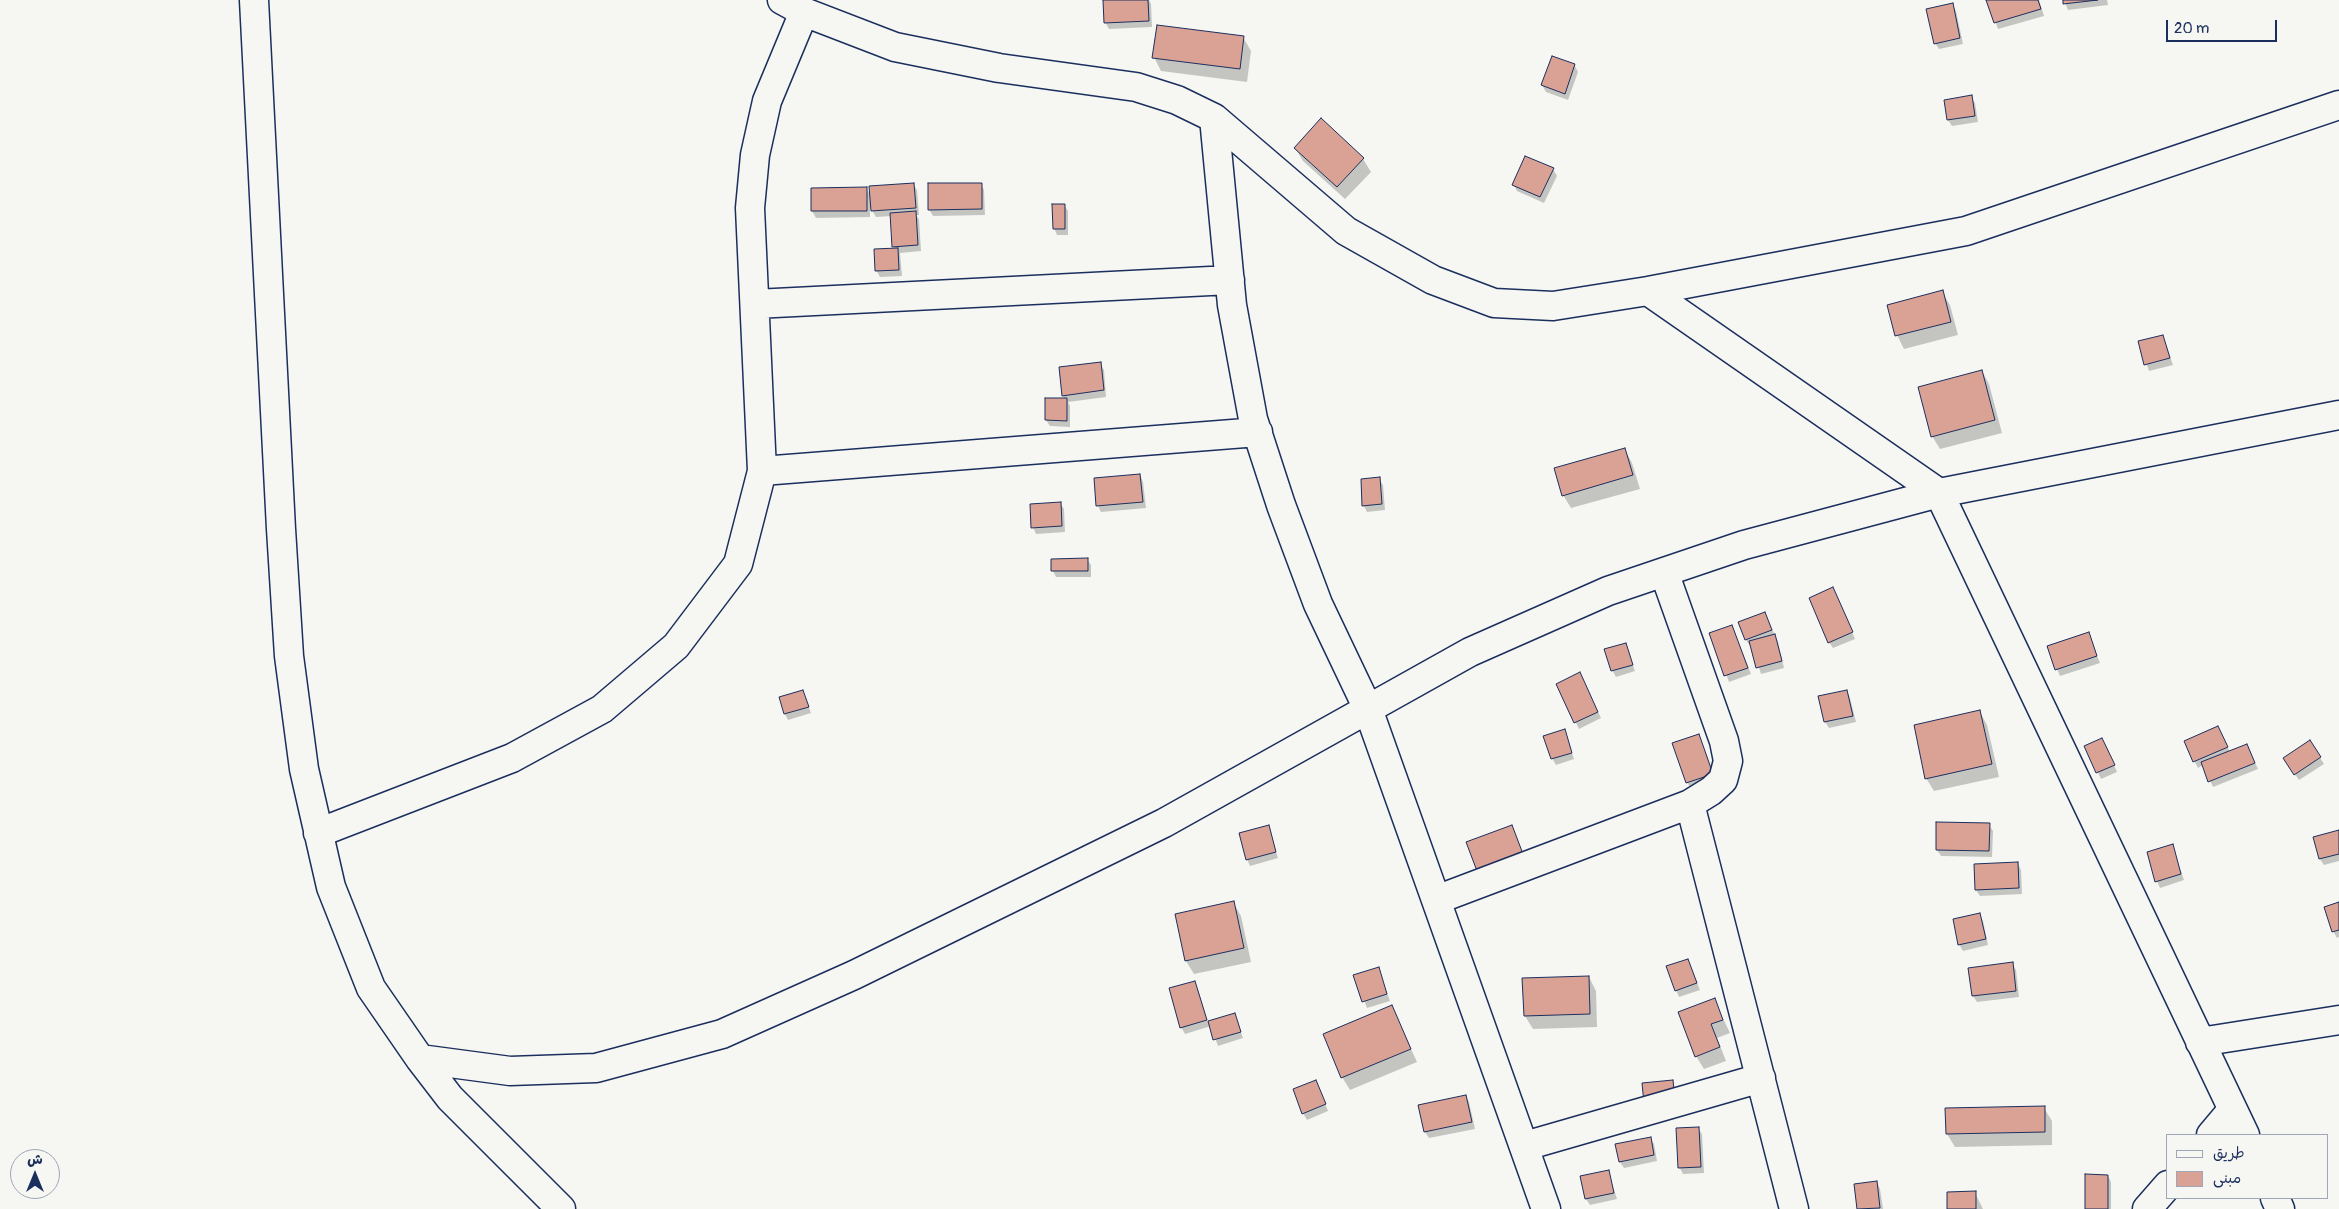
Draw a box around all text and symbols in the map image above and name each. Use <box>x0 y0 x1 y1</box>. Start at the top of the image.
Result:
scale bar <box>2169 10 2280 42</box>
text: 20 m <box>2174 19 2209 38</box>
legend <box>2166 1134 2329 1199</box>
text: طريق <box>2213 1144 2245 1163</box>
north arrow <box>10 1149 60 1199</box>
text: ش <box>27 1151 43 1168</box>
text: مبنى <box>2213 1169 2241 1188</box>

